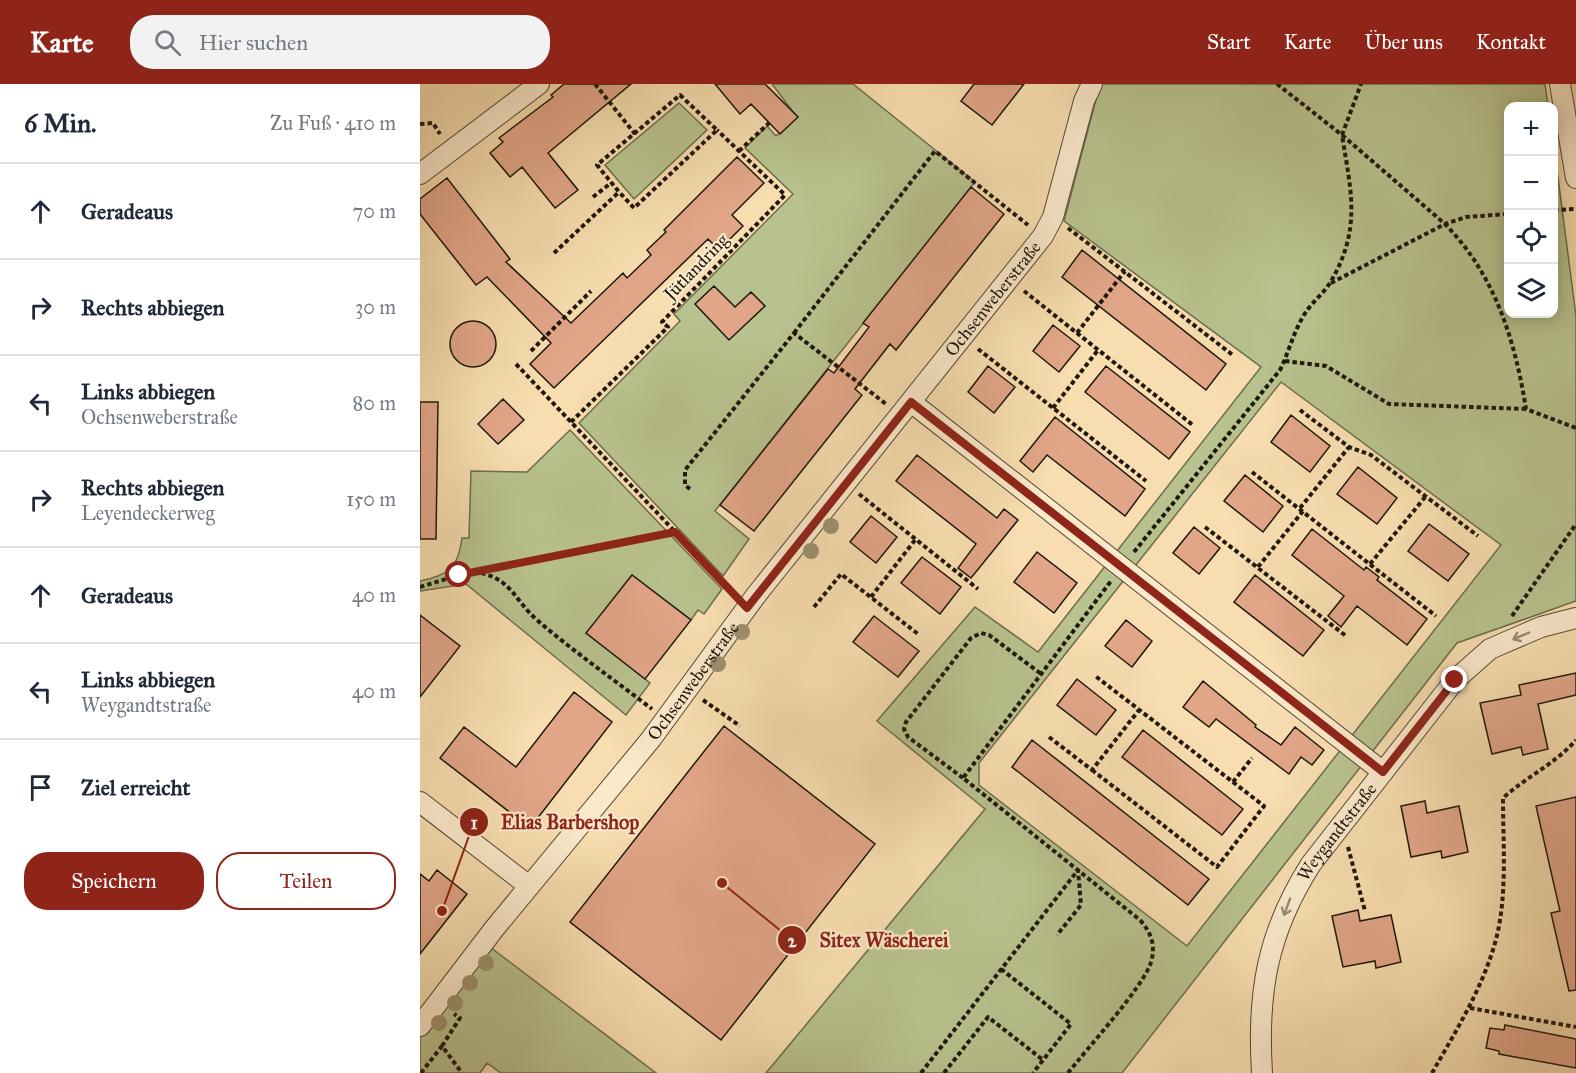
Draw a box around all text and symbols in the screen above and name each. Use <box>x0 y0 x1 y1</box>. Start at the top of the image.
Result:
search box <box>130 15 550 69</box>
text: Karte <box>30 25 94 60</box>
icon: search <box>151 26 184 59</box>
text: Hier suchen <box>199 29 308 56</box>
text: Start <box>1207 29 1251 55</box>
text: Karte <box>1284 29 1332 55</box>
text: Über uns <box>1365 29 1443 55</box>
text: Kontakt <box>1476 29 1546 55</box>
map controls <box>1504 102 1558 318</box>
button: + <box>1504 102 1558 156</box>
text: 6 Min. <box>24 107 96 139</box>
text: Zu Fuß · 410 m <box>270 111 396 135</box>
button: − <box>1504 156 1558 210</box>
icon: ahead <box>24 195 57 228</box>
text: Geradeaus <box>81 198 173 225</box>
text: 70 m <box>353 199 396 223</box>
button: locate <box>1504 210 1558 264</box>
street label: Jütlandring <box>658 229 734 307</box>
street label: Ochsenweberstraße <box>940 237 1046 361</box>
button: layers <box>1504 264 1558 318</box>
icon: right <box>24 291 57 324</box>
text: Rechts abbiegen <box>81 294 224 321</box>
text: 30 m <box>355 295 396 319</box>
text: Links abbiegen <box>81 378 215 405</box>
icon: left <box>24 387 57 420</box>
text: 80 m <box>353 391 396 415</box>
text: Ochsenweberstraße <box>81 405 238 429</box>
text: Rechts abbiegen <box>81 474 224 501</box>
icon: right <box>24 483 57 516</box>
text: 150 m <box>346 487 396 511</box>
text: Leyendeckerweg <box>81 501 215 525</box>
route start <box>445 561 471 587</box>
icon: ahead <box>24 579 57 612</box>
text: Geradeaus <box>81 582 173 609</box>
text: 40 m <box>352 583 396 607</box>
street label: Ochsenweberstraße <box>643 618 744 745</box>
one-way arrow <box>1512 631 1530 642</box>
text: Links abbiegen <box>81 666 215 693</box>
route end <box>1441 666 1467 692</box>
icon: left <box>24 675 57 708</box>
text: 40 m <box>352 679 396 703</box>
text: Weygandtstraße <box>81 693 211 717</box>
icon: arrive <box>24 771 57 804</box>
text: Ziel erreicht <box>81 774 190 801</box>
street label: Weygandtstraße <box>1292 779 1381 885</box>
callout: Elias Barbershop <box>459 803 652 841</box>
text: Elias Barbershop <box>501 810 639 835</box>
text: 1 <box>470 812 478 834</box>
button: Speichern <box>24 852 204 910</box>
button: Teilen <box>216 852 396 910</box>
one-way arrow <box>1281 897 1292 916</box>
callout: Sitex Wäscherei <box>777 921 960 959</box>
text: Sitex Wäscherei <box>819 928 949 952</box>
text: 2 <box>788 930 798 952</box>

